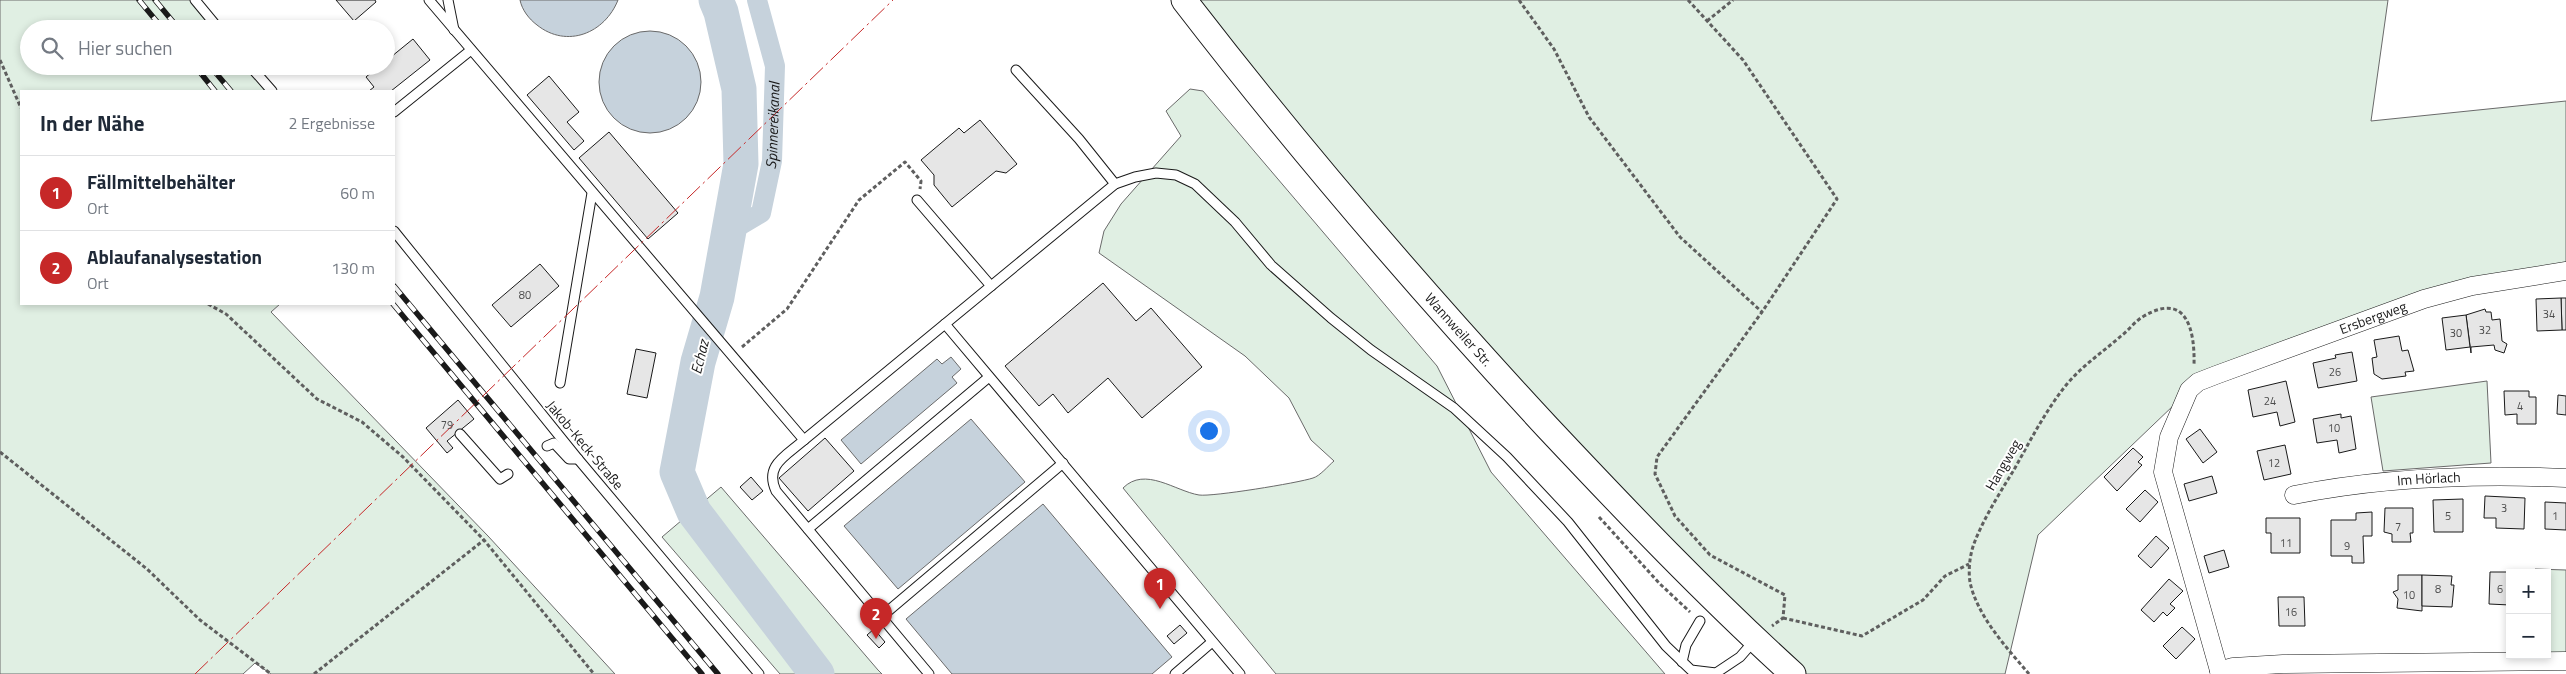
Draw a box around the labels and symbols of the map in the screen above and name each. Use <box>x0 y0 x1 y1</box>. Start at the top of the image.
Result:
water label: Spinnereikanal <box>759 80 786 171</box>
house number: 80 <box>519 287 531 303</box>
street label: Wannweiler Str. <box>1420 288 1498 371</box>
street label: Ersbergweg <box>2336 295 2410 339</box>
house number: 34 <box>2543 306 2555 322</box>
house number: 32 <box>2479 322 2491 338</box>
house number: 30 <box>2450 325 2462 341</box>
water label: Echaz <box>684 336 715 377</box>
house number: 26 <box>2329 364 2341 380</box>
house number: 24 <box>2264 393 2276 409</box>
street label: Jakob-Keck-Straße <box>542 396 629 494</box>
house number: 4 <box>2517 398 2523 414</box>
house number: 79 <box>441 417 453 433</box>
your location <box>1196 418 1222 444</box>
house number: 10 <box>2328 420 2340 436</box>
street label: Hangweg <box>1979 435 2026 494</box>
house number: 12 <box>2268 455 2280 471</box>
street label: Im Hörlach <box>2396 466 2461 490</box>
house number: 3 <box>2501 500 2507 516</box>
house number: 5 <box>2445 508 2451 524</box>
house number: 1 <box>2552 508 2558 524</box>
house number: 7 <box>2395 519 2401 535</box>
house number: 11 <box>2280 535 2292 551</box>
house number: 9 <box>2344 538 2350 554</box>
pin: 1 <box>1144 568 1176 609</box>
house number: 8 <box>2435 581 2441 597</box>
house number: 6 <box>2497 581 2503 597</box>
house number: 10 <box>2403 587 2415 603</box>
pin: 2 <box>860 598 892 639</box>
house number: 16 <box>2285 604 2297 620</box>

